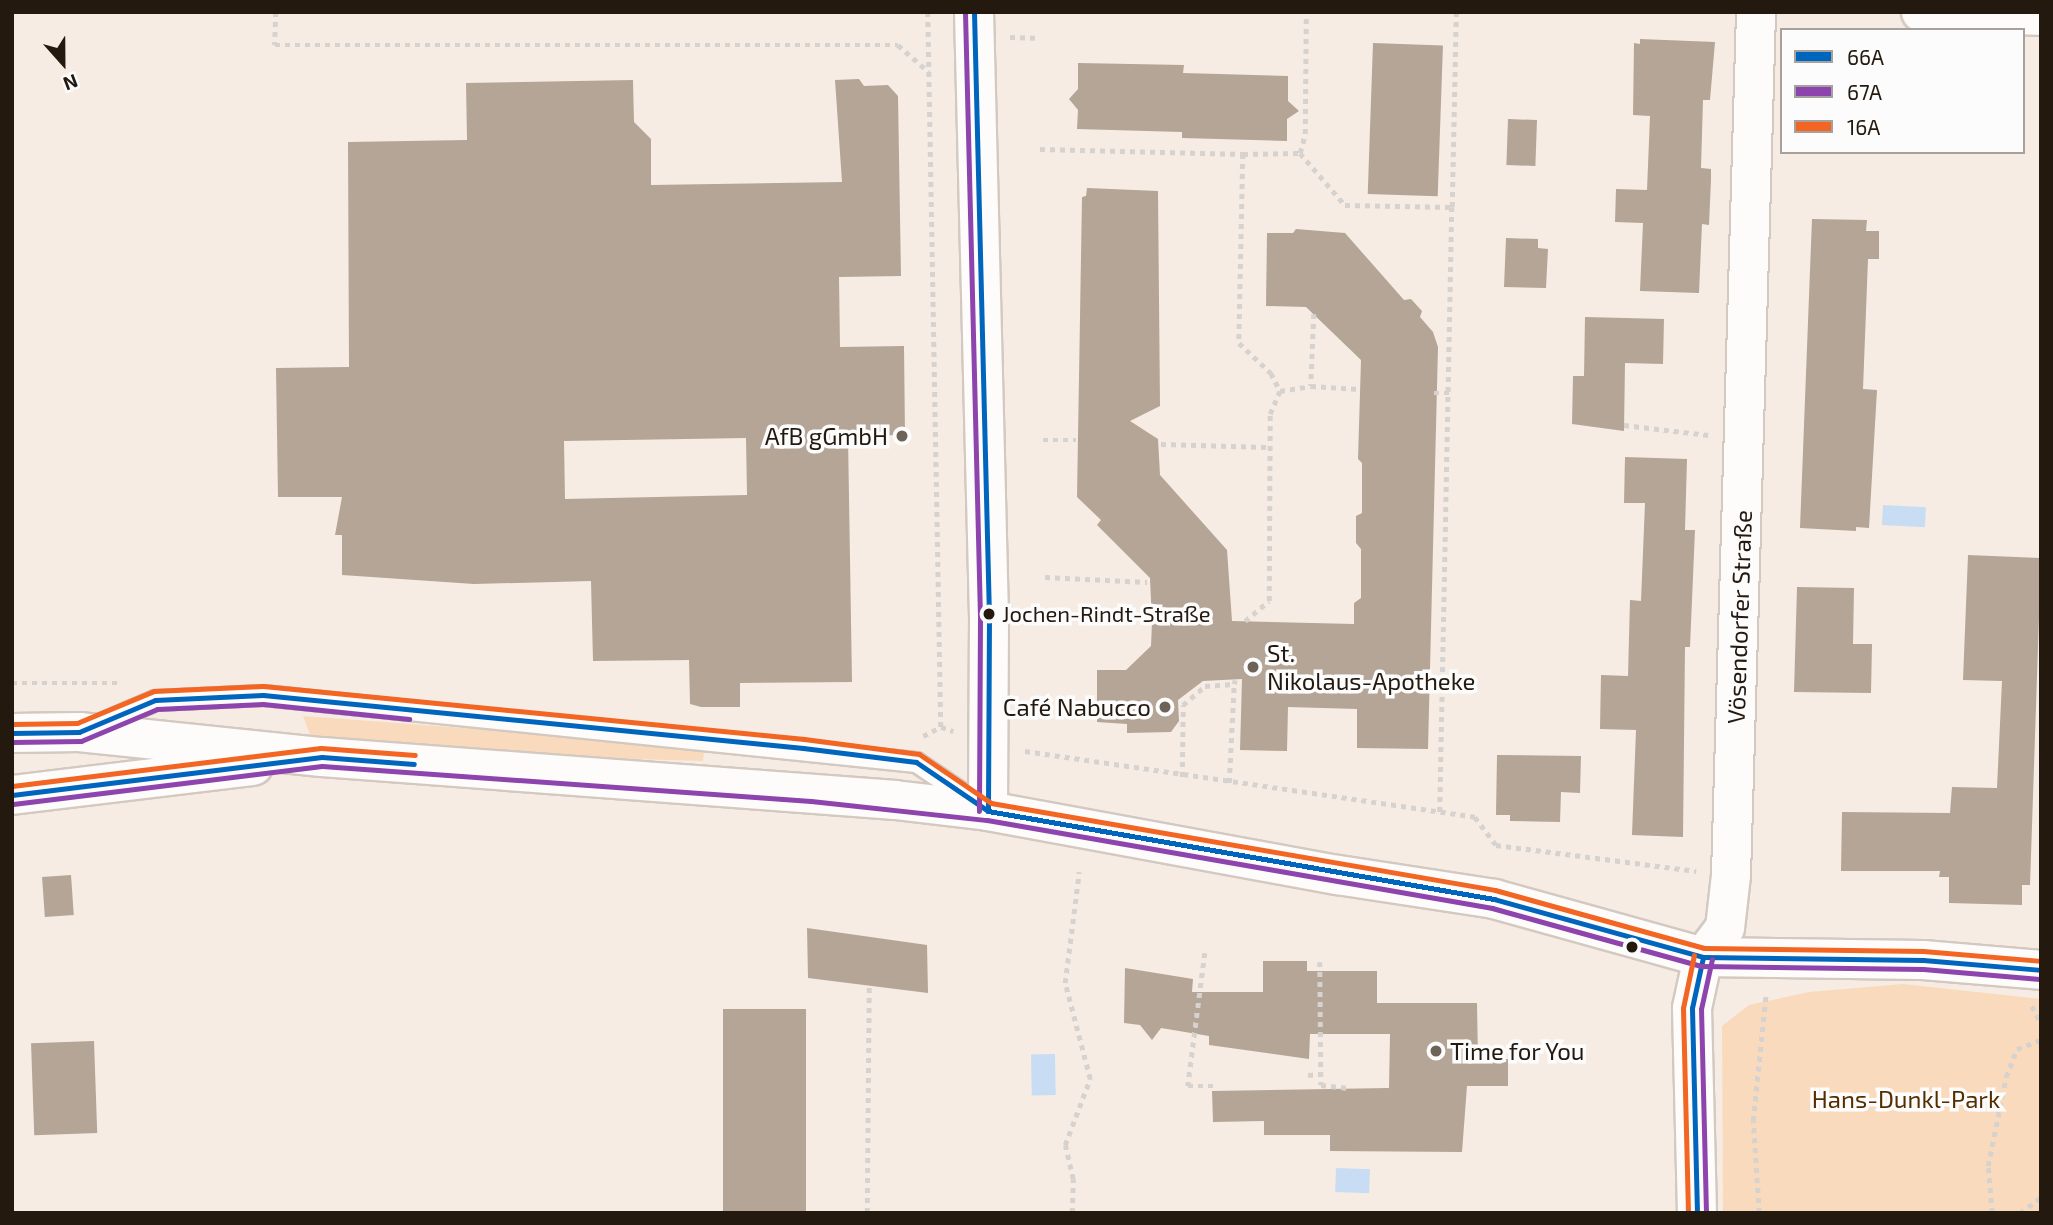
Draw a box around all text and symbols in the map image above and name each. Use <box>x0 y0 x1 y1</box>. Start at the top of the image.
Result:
north arrow <box>28 28 98 98</box>
legend <box>1780 28 2025 154</box>
text: 66A <box>1847 44 1884 69</box>
text: N <box>60 70 81 96</box>
text: 67A <box>1847 79 1882 104</box>
text: 16A <box>1847 114 1880 139</box>
place label: AfB gGmbH <box>765 422 888 450</box>
marker: AfB gGmbH <box>894 428 910 444</box>
street label: Vösendorfer Straße <box>1721 509 1757 725</box>
place label: Jochen-Rindt-Straße <box>1002 601 1211 627</box>
marker: Jochen-Rindt-Straße <box>982 607 996 621</box>
place label: St. Nikolaus-Apotheke <box>1267 639 1475 695</box>
marker: St. Nikolaus-Apotheke <box>1245 659 1261 675</box>
place label: Café Nabucco <box>1003 693 1151 721</box>
marker: Café Nabucco <box>1157 699 1173 715</box>
unlabelled marker <box>1625 940 1639 954</box>
place label: Time for You <box>1450 1037 1586 1065</box>
marker: Time for You <box>1428 1043 1444 1059</box>
park label: Hans-Dunkl-Park <box>1812 1085 2000 1113</box>

